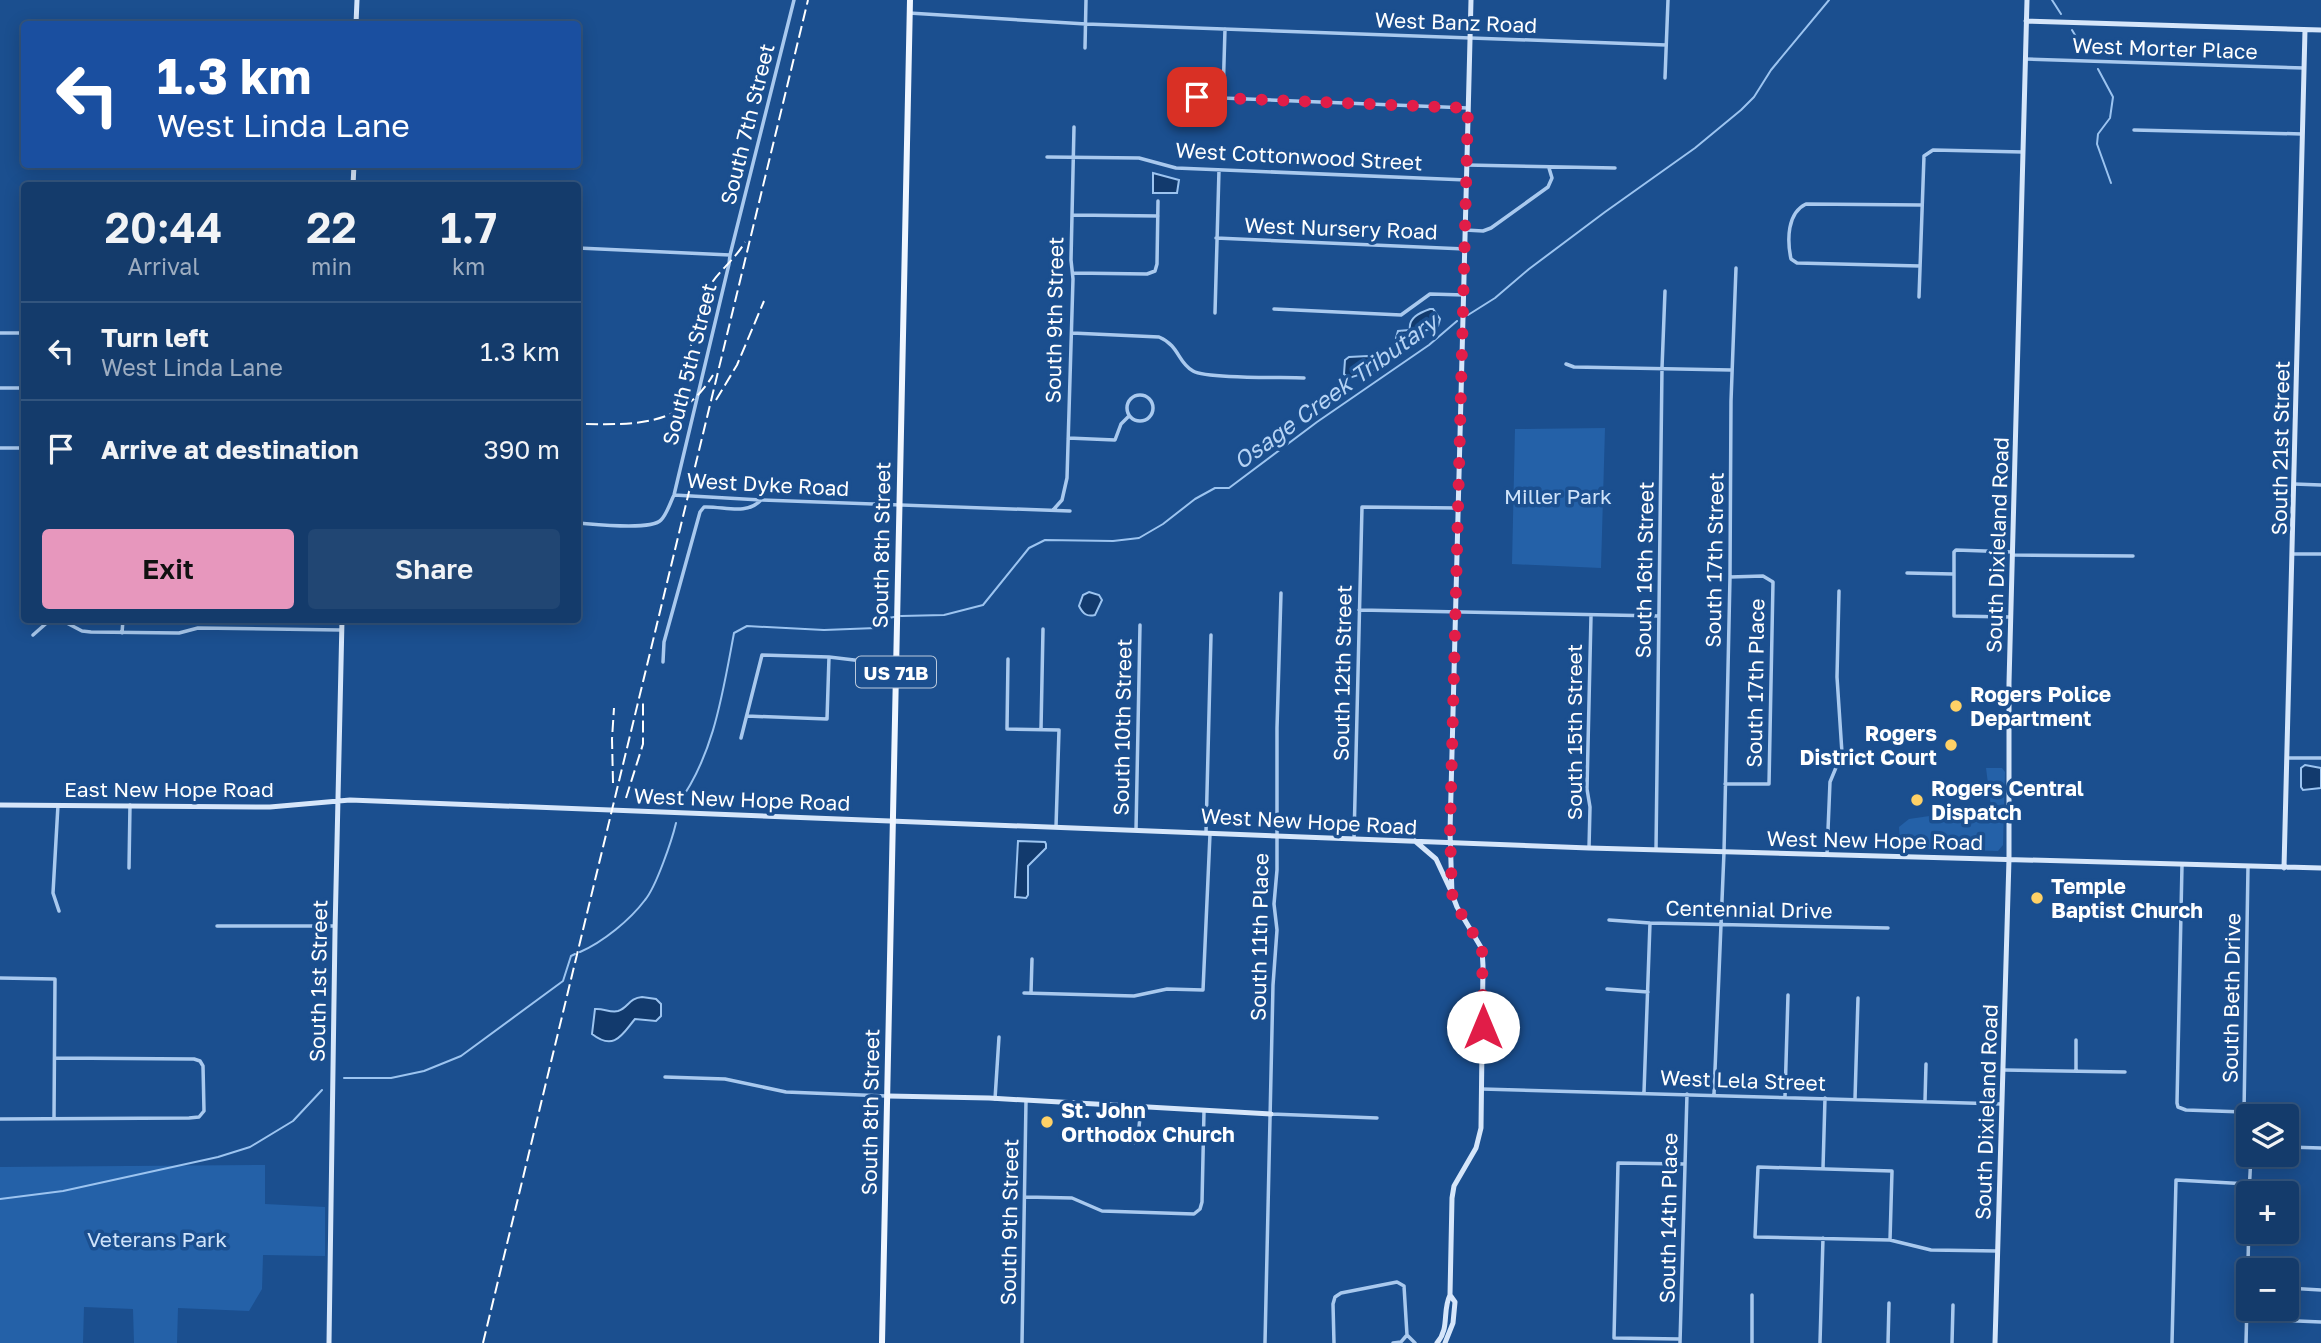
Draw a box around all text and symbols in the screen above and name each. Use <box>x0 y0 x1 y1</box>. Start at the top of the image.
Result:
street label: West Banz Road <box>1374 6 1538 38</box>
street label: West Morter Place <box>2072 32 2258 64</box>
street label: South 7th Street <box>714 41 780 207</box>
text: 1.3 km <box>157 46 311 105</box>
icon: left <box>42 49 133 140</box>
pin <box>1167 67 1227 127</box>
icon: arrive <box>1178 78 1216 116</box>
text: West Linda Lane <box>157 106 410 144</box>
street label: West Cottonwood Street <box>1175 137 1423 175</box>
text: 20:44 <box>105 202 223 252</box>
text: 22 <box>306 202 357 252</box>
text: 1.7 <box>440 202 497 252</box>
street label: West Nursery Road <box>1244 212 1438 244</box>
street label: South 9th Street <box>1040 236 1068 404</box>
text: Arrival <box>128 252 200 280</box>
text: min <box>311 252 352 280</box>
text: km <box>452 252 485 280</box>
street label: South 5th Street <box>656 280 722 448</box>
water label: Osage Creek Tributary <box>1228 306 1445 474</box>
text: Turn left <box>101 322 209 353</box>
icon: left <box>42 332 80 370</box>
text: 1.3 km <box>480 336 560 367</box>
text: West Linda Lane <box>101 353 283 381</box>
street label: South 21st Street <box>2265 360 2295 536</box>
icon: arrive <box>42 430 80 468</box>
text: Arrive at destination <box>101 434 359 465</box>
text: 390 m <box>483 434 560 465</box>
street label: South Dixieland Road <box>1980 437 2014 653</box>
street label: South 8th Street <box>867 461 895 629</box>
street label: West Dyke Road <box>686 467 850 501</box>
street label: South 17th Street <box>1699 472 1729 648</box>
street label: South 16th Street <box>1629 481 1659 659</box>
park label: Miller Park <box>1504 483 1612 509</box>
button: Exit <box>42 529 294 609</box>
button: Share <box>308 529 560 609</box>
street label: South 12th Street <box>1327 585 1357 761</box>
street label: South 17th Place <box>1741 598 1769 768</box>
street label: South 10th Street <box>1107 638 1137 816</box>
street label: South 15th Street <box>1561 644 1587 820</box>
road number: US 71B <box>856 656 936 688</box>
place label: Rogers Police Department <box>1970 681 2111 731</box>
marker: Rogers Police Department <box>1948 698 1964 714</box>
place label: Rogers District Court <box>1799 720 1937 770</box>
marker: Rogers District Court <box>1943 737 1959 753</box>
place label: Rogers Central Dispatch <box>1931 775 2084 825</box>
street label: East New Hope Road <box>64 776 274 802</box>
street label: West New Hope Road <box>633 782 851 816</box>
marker: Rogers Central Dispatch <box>1909 792 1925 808</box>
street label: West New Hope Road <box>1200 802 1418 840</box>
street label: West New Hope Road <box>1766 825 1984 855</box>
street label: South 11th Place <box>1245 853 1273 1021</box>
place label: Temple Baptist Church <box>2051 873 2203 923</box>
marker: Temple Baptist Church <box>2029 890 2045 906</box>
street label: Centennial Drive <box>1665 895 1833 923</box>
street label: South 1st Street <box>304 900 332 1062</box>
street label: South Beth Drive <box>2217 913 2245 1083</box>
position arrow <box>1446 990 1520 1064</box>
street label: South Dixieland Road <box>1969 1004 2003 1220</box>
street label: South 8th Street <box>856 1028 884 1196</box>
street label: West Lela Street <box>1659 1064 1827 1096</box>
place label: St. John Orthodox Church <box>1061 1097 1235 1147</box>
map controls <box>2236 1104 2299 1321</box>
button: layers <box>2236 1104 2299 1167</box>
marker: St. John Orthodox Church <box>1039 1114 1055 1130</box>
street label: South 14th Place <box>1654 1132 1682 1304</box>
street label: South 9th Street <box>995 1138 1023 1306</box>
button: + <box>2236 1181 2299 1244</box>
park label: Veterans Park <box>87 1226 227 1252</box>
button: − <box>2236 1258 2299 1321</box>

